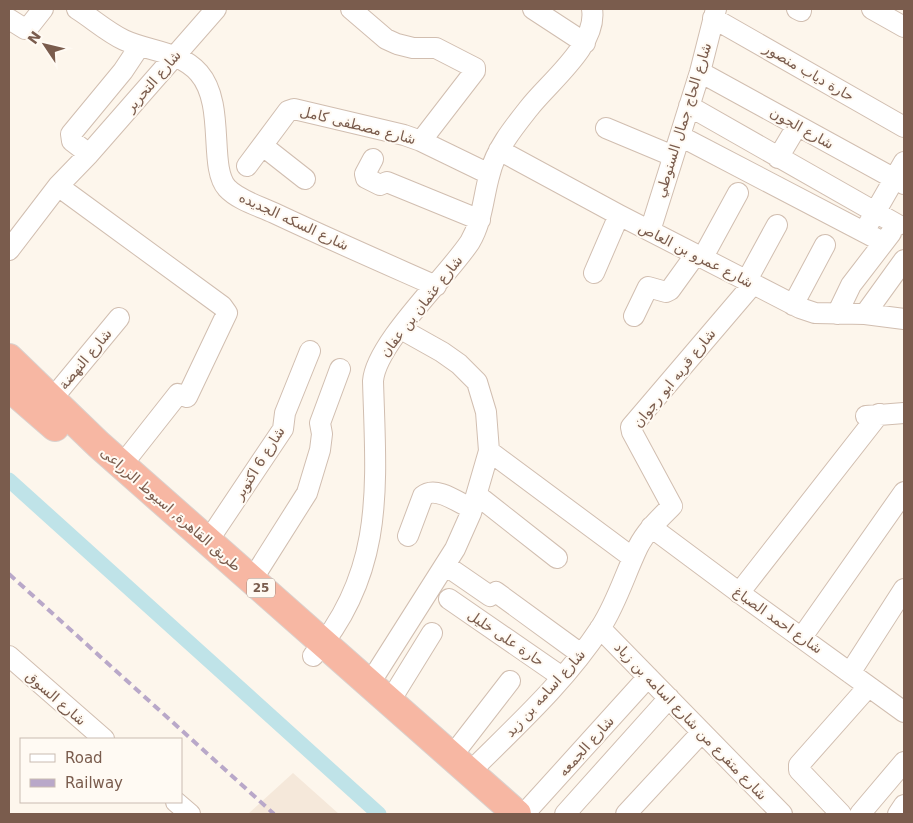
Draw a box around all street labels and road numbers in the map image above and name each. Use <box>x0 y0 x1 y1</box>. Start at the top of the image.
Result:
street label: حارة دياب منصور <box>760 39 857 105</box>
street label: شارع الحاج جمال السنوطي <box>652 41 715 200</box>
street label: شارع التحرير <box>121 47 185 116</box>
street label: شارع مصطفى كامل <box>298 103 418 148</box>
street label: شارع الجون <box>767 104 837 153</box>
street label: شارع السكه الجديده <box>236 189 351 254</box>
street label: شارع عمرو بن العاص <box>636 219 756 292</box>
street label: شارع عثمان بن عفان <box>376 252 466 360</box>
street label: شارع النهضة <box>55 325 116 393</box>
street label: شارع قريه ابو رجوان <box>629 326 719 431</box>
street label: شارع 6 اكتوبر <box>230 424 289 504</box>
street label: طريق القاهرة, اسيوط الزراعى <box>97 444 244 575</box>
road number: 25 <box>247 578 275 598</box>
street label: شارع احمد الصباغ <box>730 583 826 658</box>
street label: حارة على خليل <box>464 607 547 670</box>
street label: شارع متفرع من شارع اسامه بن زياد <box>611 639 771 804</box>
street label: شارع اسامه بن زيد <box>502 646 589 741</box>
street label: شارع السوق <box>22 668 89 729</box>
street label: شارع الجمعه <box>555 713 618 780</box>

